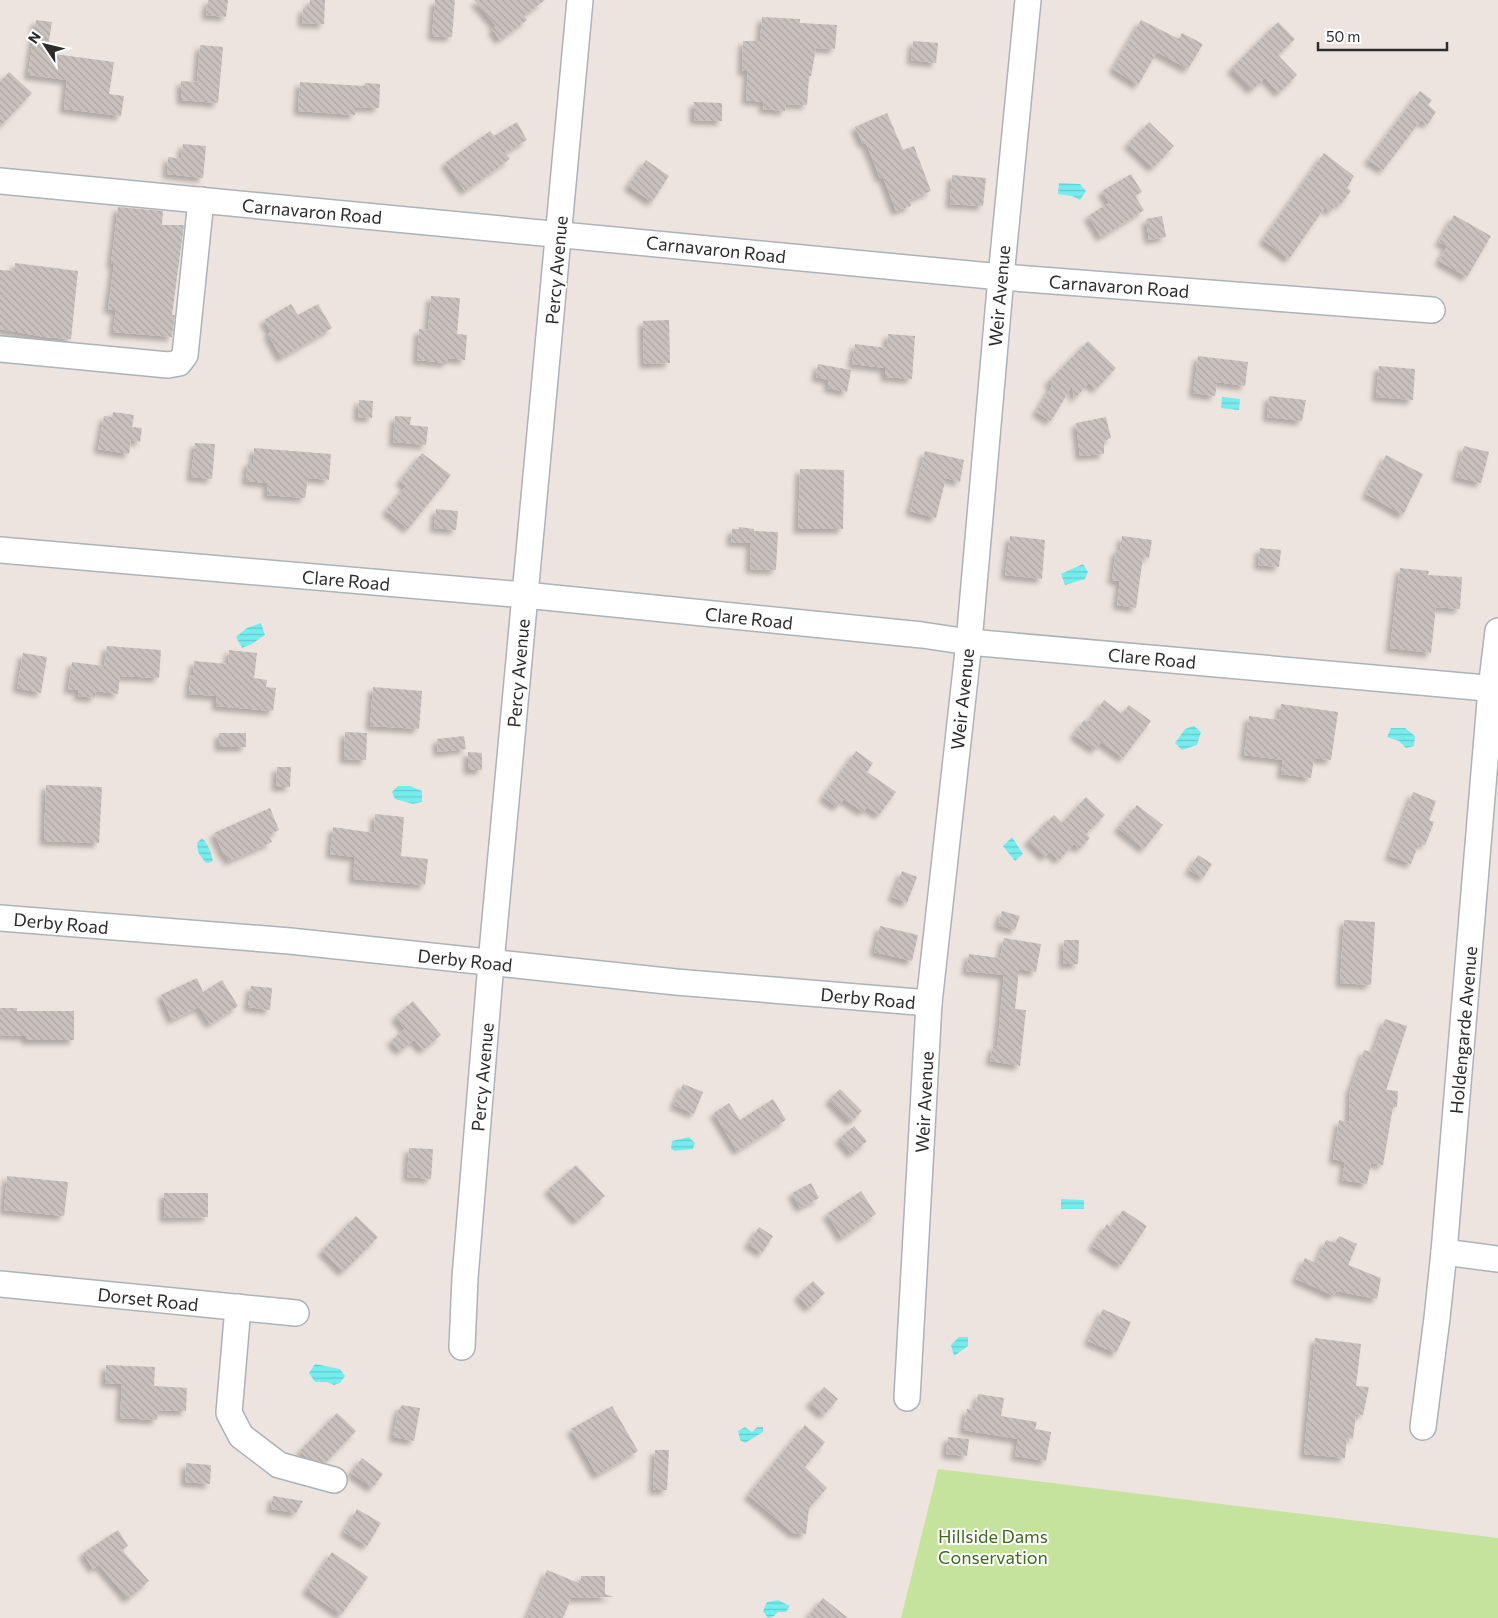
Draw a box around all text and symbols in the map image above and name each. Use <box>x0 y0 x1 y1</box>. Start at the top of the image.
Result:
north arrow <box>20 20 70 70</box>
scale bar <box>1318 20 1447 52</box>
text: 50 m <box>1326 27 1360 45</box>
text: N <box>24 28 44 46</box>
street label: Carnavaron Road <box>241 194 383 228</box>
street label: Percy Avenue <box>540 215 572 325</box>
street label: Carnavaron Road <box>645 231 787 267</box>
street label: Weir Avenue <box>984 244 1014 348</box>
street label: Carnavaron Road <box>1048 270 1190 302</box>
street label: Clare Road <box>301 565 391 595</box>
street label: Clare Road <box>704 602 794 634</box>
street label: Percy Avenue <box>502 618 534 728</box>
street label: Clare Road <box>1107 643 1197 673</box>
street label: Weir Avenue <box>946 647 978 751</box>
street label: Derby Road <box>13 908 109 938</box>
street label: Derby Road <box>417 944 513 976</box>
street label: Holdengarde Avenue <box>1445 945 1481 1115</box>
street label: Derby Road <box>820 983 916 1013</box>
street label: Percy Avenue <box>466 1022 498 1132</box>
street label: Weir Avenue <box>910 1051 938 1153</box>
street label: Dorset Road <box>96 1283 200 1315</box>
park label: Hillside Dams Conservation <box>938 1525 1048 1568</box>

